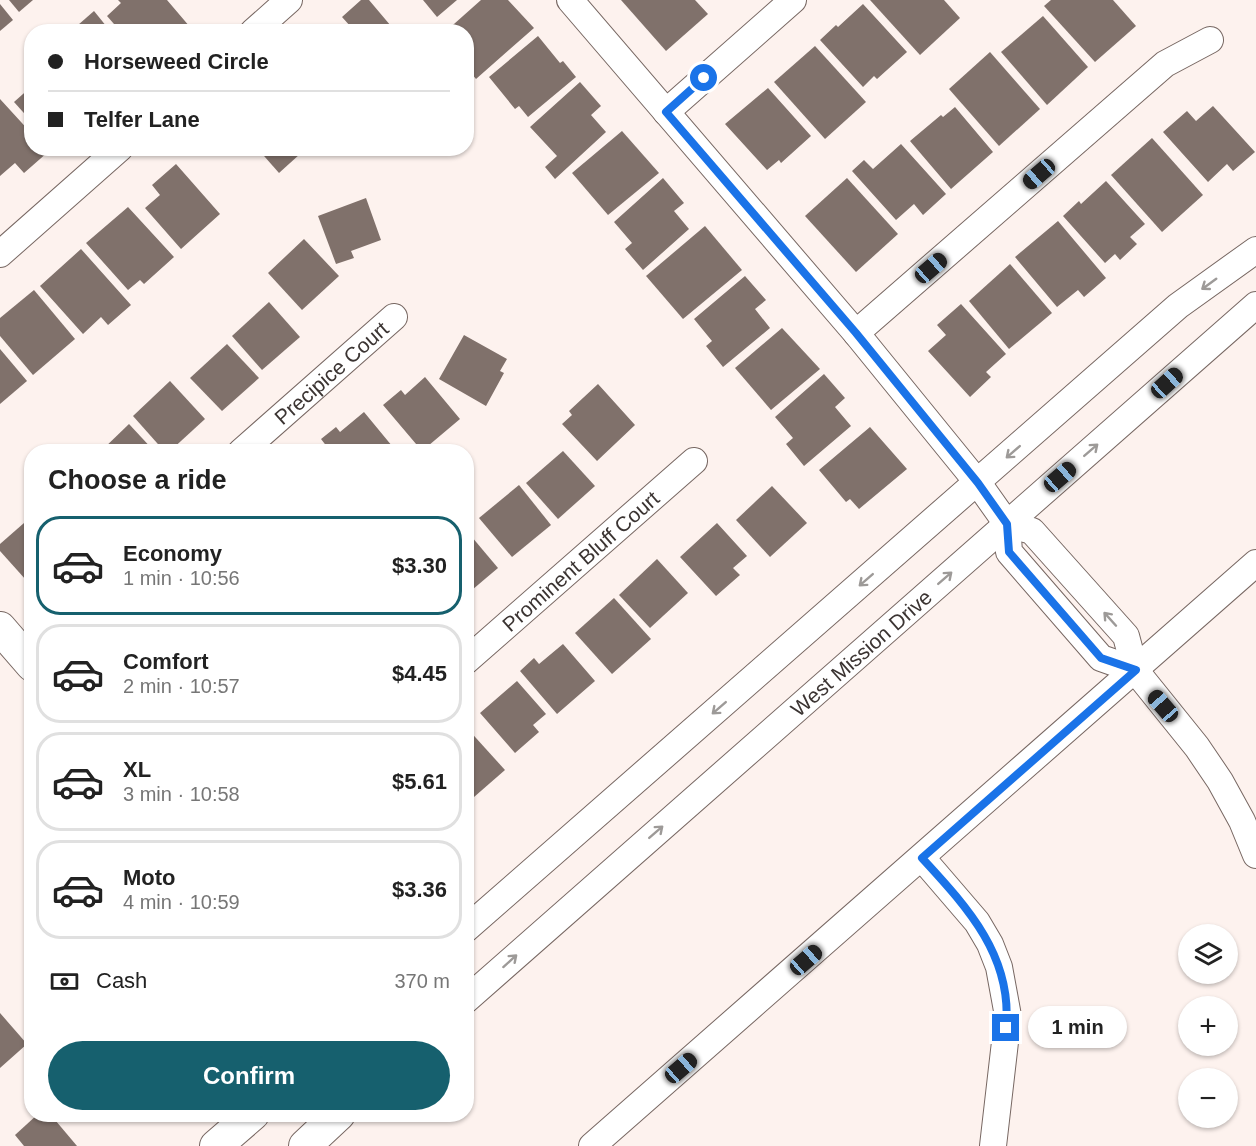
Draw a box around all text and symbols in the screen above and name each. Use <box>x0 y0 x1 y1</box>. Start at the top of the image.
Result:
text: Horseweed Circle <box>84 49 269 74</box>
route start <box>690 64 717 91</box>
text: Telfer Lane <box>84 107 200 132</box>
car <box>1020 155 1058 193</box>
car <box>912 249 950 287</box>
one-way arrow <box>1201 278 1217 290</box>
street label: Precipice Court <box>270 316 393 429</box>
car <box>1148 364 1186 402</box>
one-way arrow <box>1084 443 1099 457</box>
one-way arrow <box>1006 445 1021 459</box>
car <box>1041 458 1079 496</box>
text: Choose a ride <box>48 465 227 495</box>
street label: Prominent Bluff Court <box>497 486 663 636</box>
icon: car <box>51 539 105 593</box>
text: Economy <box>123 541 222 566</box>
text: $3.30 <box>392 553 447 578</box>
text: 1 min · 10:56 <box>123 567 240 589</box>
one-way arrow <box>937 571 952 585</box>
one-way arrow <box>859 573 874 587</box>
street label: West Mission Drive <box>786 585 936 720</box>
one-way arrow <box>1103 611 1117 626</box>
icon: car <box>51 647 105 701</box>
text: Comfort <box>123 649 209 674</box>
text: $4.45 <box>392 661 447 686</box>
text: 2 min · 10:57 <box>123 675 240 697</box>
car <box>1144 687 1182 725</box>
one-way arrow <box>711 702 727 715</box>
icon: car <box>51 755 105 809</box>
text: XL <box>123 757 151 782</box>
text: $5.61 <box>392 769 447 794</box>
text: 3 min · 10:58 <box>123 783 240 805</box>
one-way arrow <box>648 825 663 839</box>
icon: car <box>51 863 105 917</box>
text: Moto <box>123 865 176 890</box>
text: $3.36 <box>392 877 447 902</box>
text: 4 min · 10:59 <box>123 891 240 913</box>
map controls <box>1178 924 1238 1128</box>
button: layers <box>1178 924 1238 984</box>
car <box>787 941 825 979</box>
one-way arrow <box>502 954 517 968</box>
icon: cash <box>48 965 81 998</box>
text: Cash <box>96 968 147 993</box>
text: 370 m <box>394 970 450 992</box>
button: + <box>1178 996 1238 1056</box>
callout: 1 min <box>1027 1007 1126 1049</box>
route end <box>992 1014 1019 1041</box>
text: 1 min <box>1051 1016 1104 1038</box>
button: Confirm <box>48 1041 450 1110</box>
car <box>662 1049 700 1087</box>
button: − <box>1178 1068 1238 1128</box>

